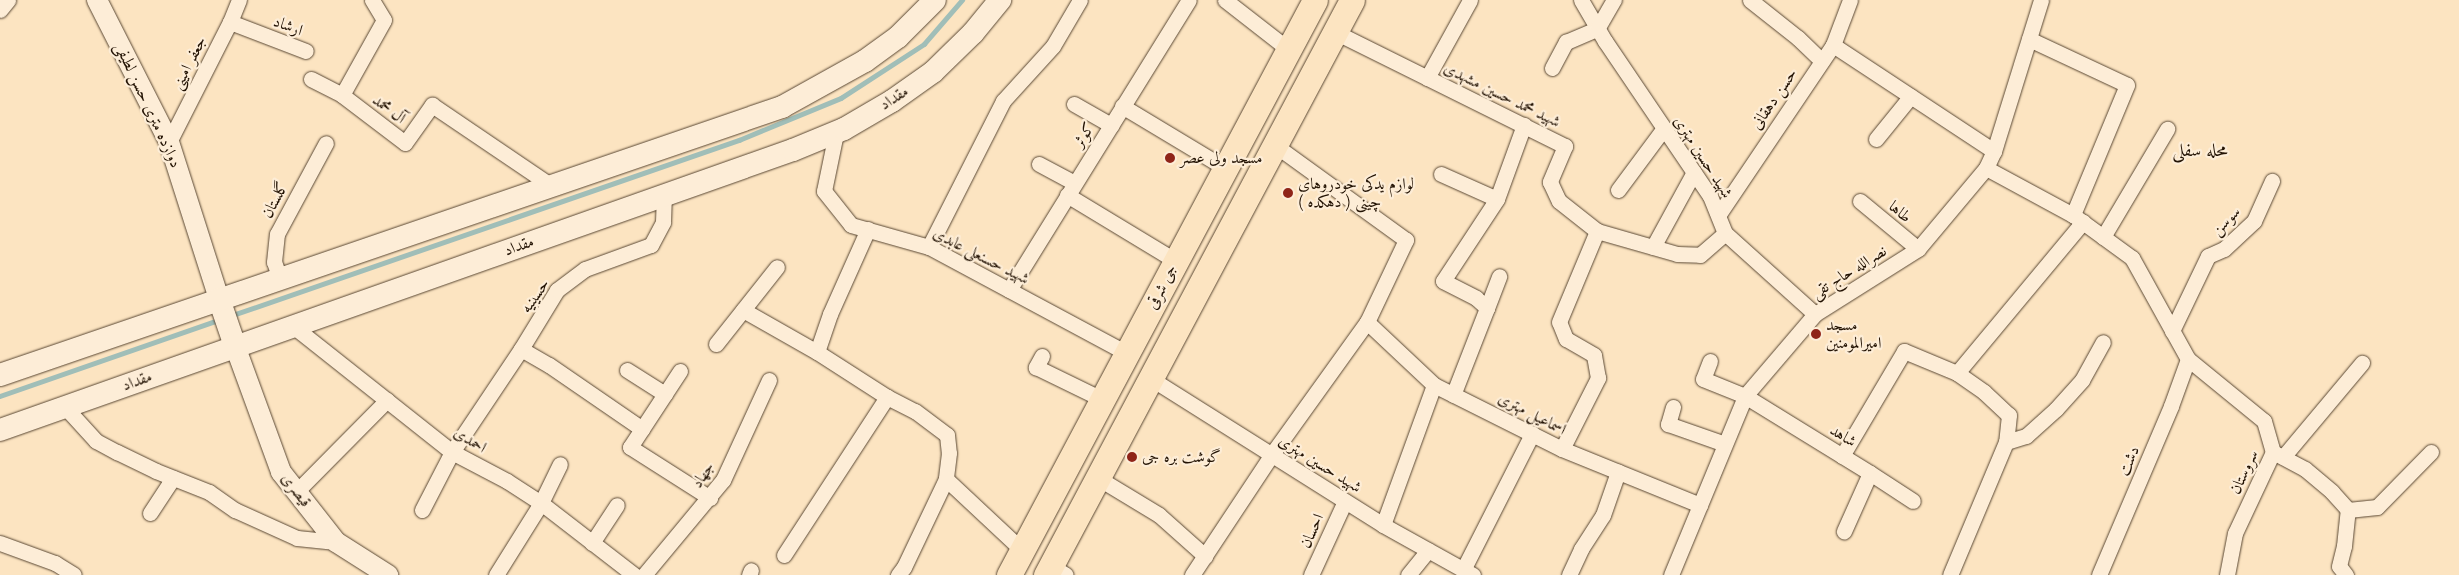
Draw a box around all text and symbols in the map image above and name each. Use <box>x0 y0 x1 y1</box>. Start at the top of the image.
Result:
street label: ارشاد <box>271 12 305 40</box>
street label: جعفر امینی <box>167 33 211 93</box>
street label: دوازده متری حسن لطیفی <box>111 39 185 171</box>
street label: شهید محمد حسین مشهدی <box>1440 58 1564 132</box>
street label: حسن دهقانی <box>1747 65 1801 133</box>
street label: مقداد <box>876 82 912 114</box>
street label: آل محمد <box>369 90 409 128</box>
street label: شهید حسین مهتری <box>1669 112 1737 202</box>
street label: کوثر <box>1069 119 1099 151</box>
district label: محله سفلی <box>2172 140 2228 162</box>
place label: مسجد ولی عصر <box>1180 148 1263 168</box>
marker: مسجد ولی عصر <box>1164 152 1176 164</box>
place label: لوازم یدکی خودروهای چینی ( دهکده ) <box>1298 174 1414 212</box>
street label: گلستان <box>258 179 292 221</box>
marker: لوازم یدکی خودروهای چینی ( دهکده ) <box>1282 187 1294 199</box>
street label: طاها <box>1885 197 1915 227</box>
street label: سوسن <box>2207 202 2245 240</box>
street label: شهید حسنعلی عابدی <box>930 224 1032 288</box>
street label: مقداد <box>501 232 537 260</box>
street label: نصرالله حاج تقی <box>1808 241 1890 303</box>
street label: جی شرقی <box>1142 262 1182 312</box>
street label: حسینیه <box>516 275 554 317</box>
place label: مسجد امیرالمومنین <box>1826 315 1881 353</box>
marker: مسجد امیرالمومنین <box>1810 328 1822 340</box>
street label: مقداد <box>119 367 155 395</box>
street label: اسماعیل مهتری <box>1495 389 1569 439</box>
street label: شاهد <box>1826 421 1860 451</box>
street label: احمدی <box>450 423 490 457</box>
street label: شهید حسین مهتری <box>1275 431 1365 497</box>
street label: دشت <box>2114 443 2144 479</box>
place label: گوشت بره جی <box>1142 447 1221 467</box>
street label: سروستان <box>2225 447 2263 497</box>
marker: گوشت بره جی <box>1126 451 1138 463</box>
street label: جهاد <box>687 458 719 492</box>
street label: قیصری <box>277 469 315 511</box>
street label: احسان <box>1296 511 1328 551</box>

